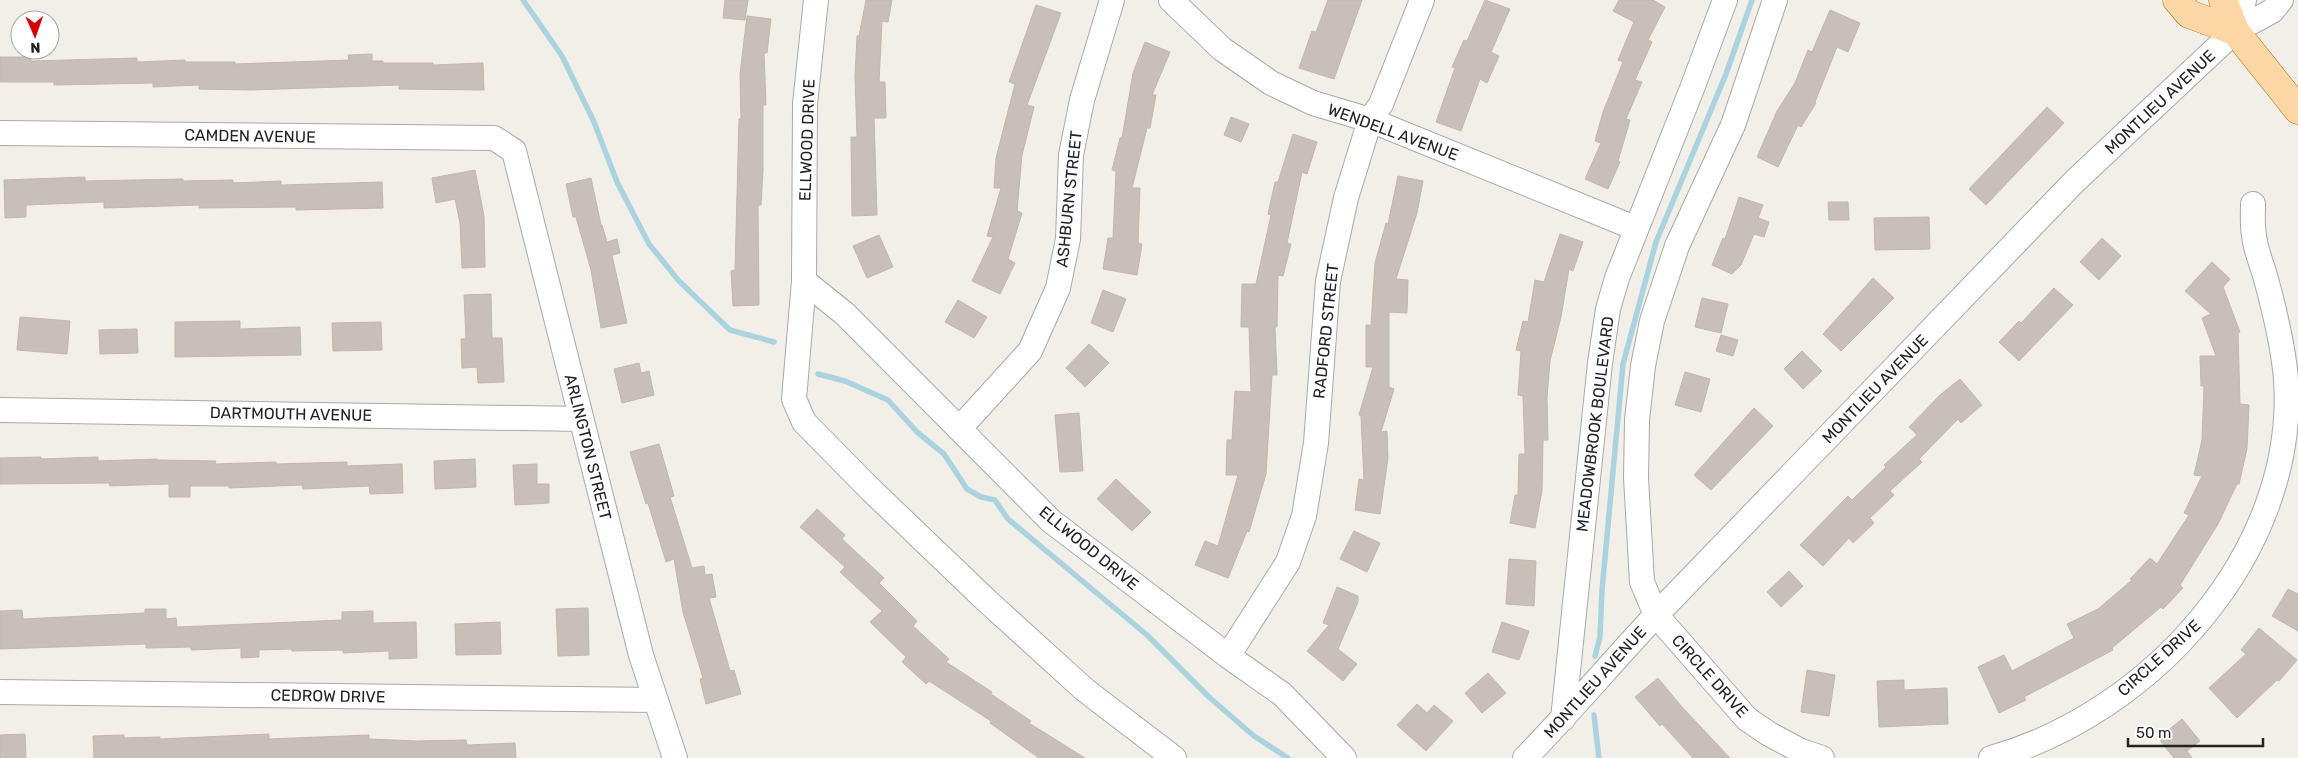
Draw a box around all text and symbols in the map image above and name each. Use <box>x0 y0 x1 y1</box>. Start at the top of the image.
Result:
north arrow <box>10 10 60 60</box>
text: N <box>30 39 41 56</box>
street label: MONTLIEU AVENUE <box>2101 46 2219 158</box>
street label: ELLWOOD DRIVE <box>795 79 819 201</box>
street label: WENDELL AVENUE <box>1325 100 1461 164</box>
street label: CAMDEN AVENUE <box>184 125 316 147</box>
street label: ASHBURN STREET <box>1052 130 1086 268</box>
street label: RADFORD STREET <box>1309 262 1343 400</box>
street label: MEADOWBROOK BOULEVARD <box>1572 315 1618 533</box>
street label: MONTLIEU AVENUE <box>1818 331 1932 447</box>
street label: ARLINGTON STREET <box>561 372 615 522</box>
street label: DARTMOUTH AVENUE <box>210 403 372 425</box>
street label: ELLWOOD DRIVE <box>1035 502 1143 594</box>
street label: CIRCLE DRIVE <box>2114 616 2204 700</box>
street label: MONTLIEU AVENUE <box>1540 622 1650 742</box>
street label: CIRCLE DRIVE <box>1668 631 1752 721</box>
street label: CEDROW DRIVE <box>270 685 386 707</box>
scale bar <box>2128 716 2263 748</box>
text: 50 m <box>2136 724 2171 742</box>

